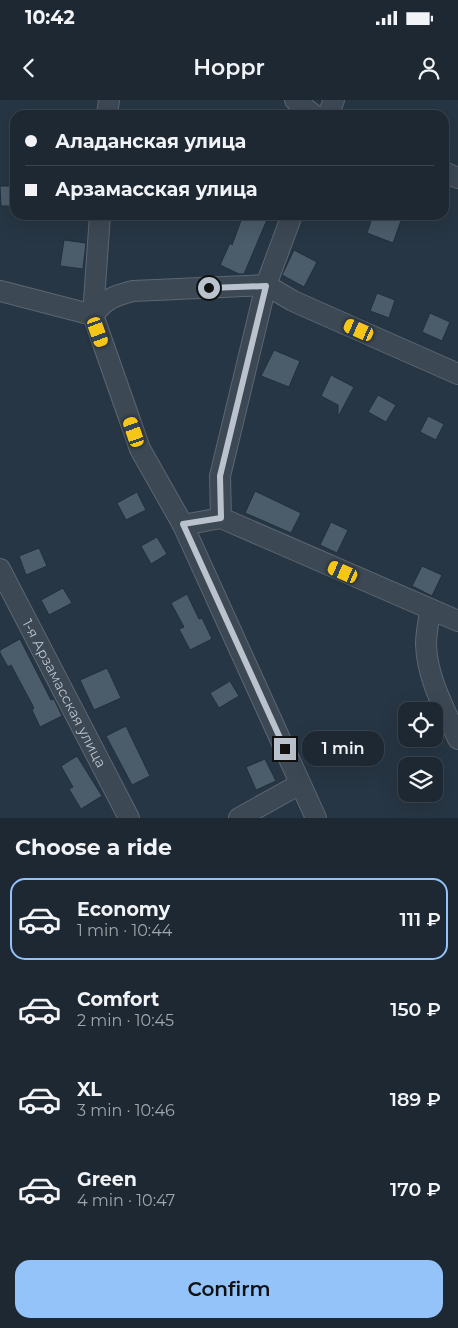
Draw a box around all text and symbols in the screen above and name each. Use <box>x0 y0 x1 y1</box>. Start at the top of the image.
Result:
text: 10:42 <box>25 6 75 29</box>
icon: back <box>15 54 43 82</box>
text: Hoppr <box>193 54 265 81</box>
icon: person <box>415 54 443 82</box>
text: Аладанская улица <box>55 130 246 153</box>
text: Арзамасская улица <box>55 178 258 201</box>
route start <box>198 277 220 299</box>
car <box>85 315 110 349</box>
car <box>342 317 375 343</box>
car <box>122 415 145 449</box>
car <box>326 559 359 585</box>
street label: 1-я Арзамасская улица <box>18 616 110 771</box>
map controls <box>398 702 443 802</box>
button: locate <box>398 702 443 747</box>
callout: 1 min <box>302 732 385 766</box>
route end <box>274 738 296 760</box>
text: 1 min <box>322 739 364 758</box>
button: layers <box>398 757 443 802</box>
text: Choose a ride <box>15 834 172 861</box>
icon: car <box>17 897 62 942</box>
text: Economy <box>77 898 170 921</box>
text: 111 ₽ <box>400 908 441 931</box>
text: 1 min · 10:44 <box>77 921 172 940</box>
icon: car <box>17 987 62 1032</box>
text: Comfort <box>77 988 159 1011</box>
text: 150 ₽ <box>390 998 441 1021</box>
text: 2 min · 10:45 <box>77 1011 174 1030</box>
icon: car <box>17 1077 62 1122</box>
text: XL <box>77 1078 102 1101</box>
text: 189 ₽ <box>390 1088 441 1111</box>
text: 3 min · 10:46 <box>77 1101 175 1120</box>
icon: car <box>17 1167 62 1212</box>
text: Green <box>77 1168 137 1191</box>
text: 170 ₽ <box>390 1178 441 1201</box>
text: 4 min · 10:47 <box>77 1191 175 1210</box>
button: Confirm <box>15 1260 443 1318</box>

